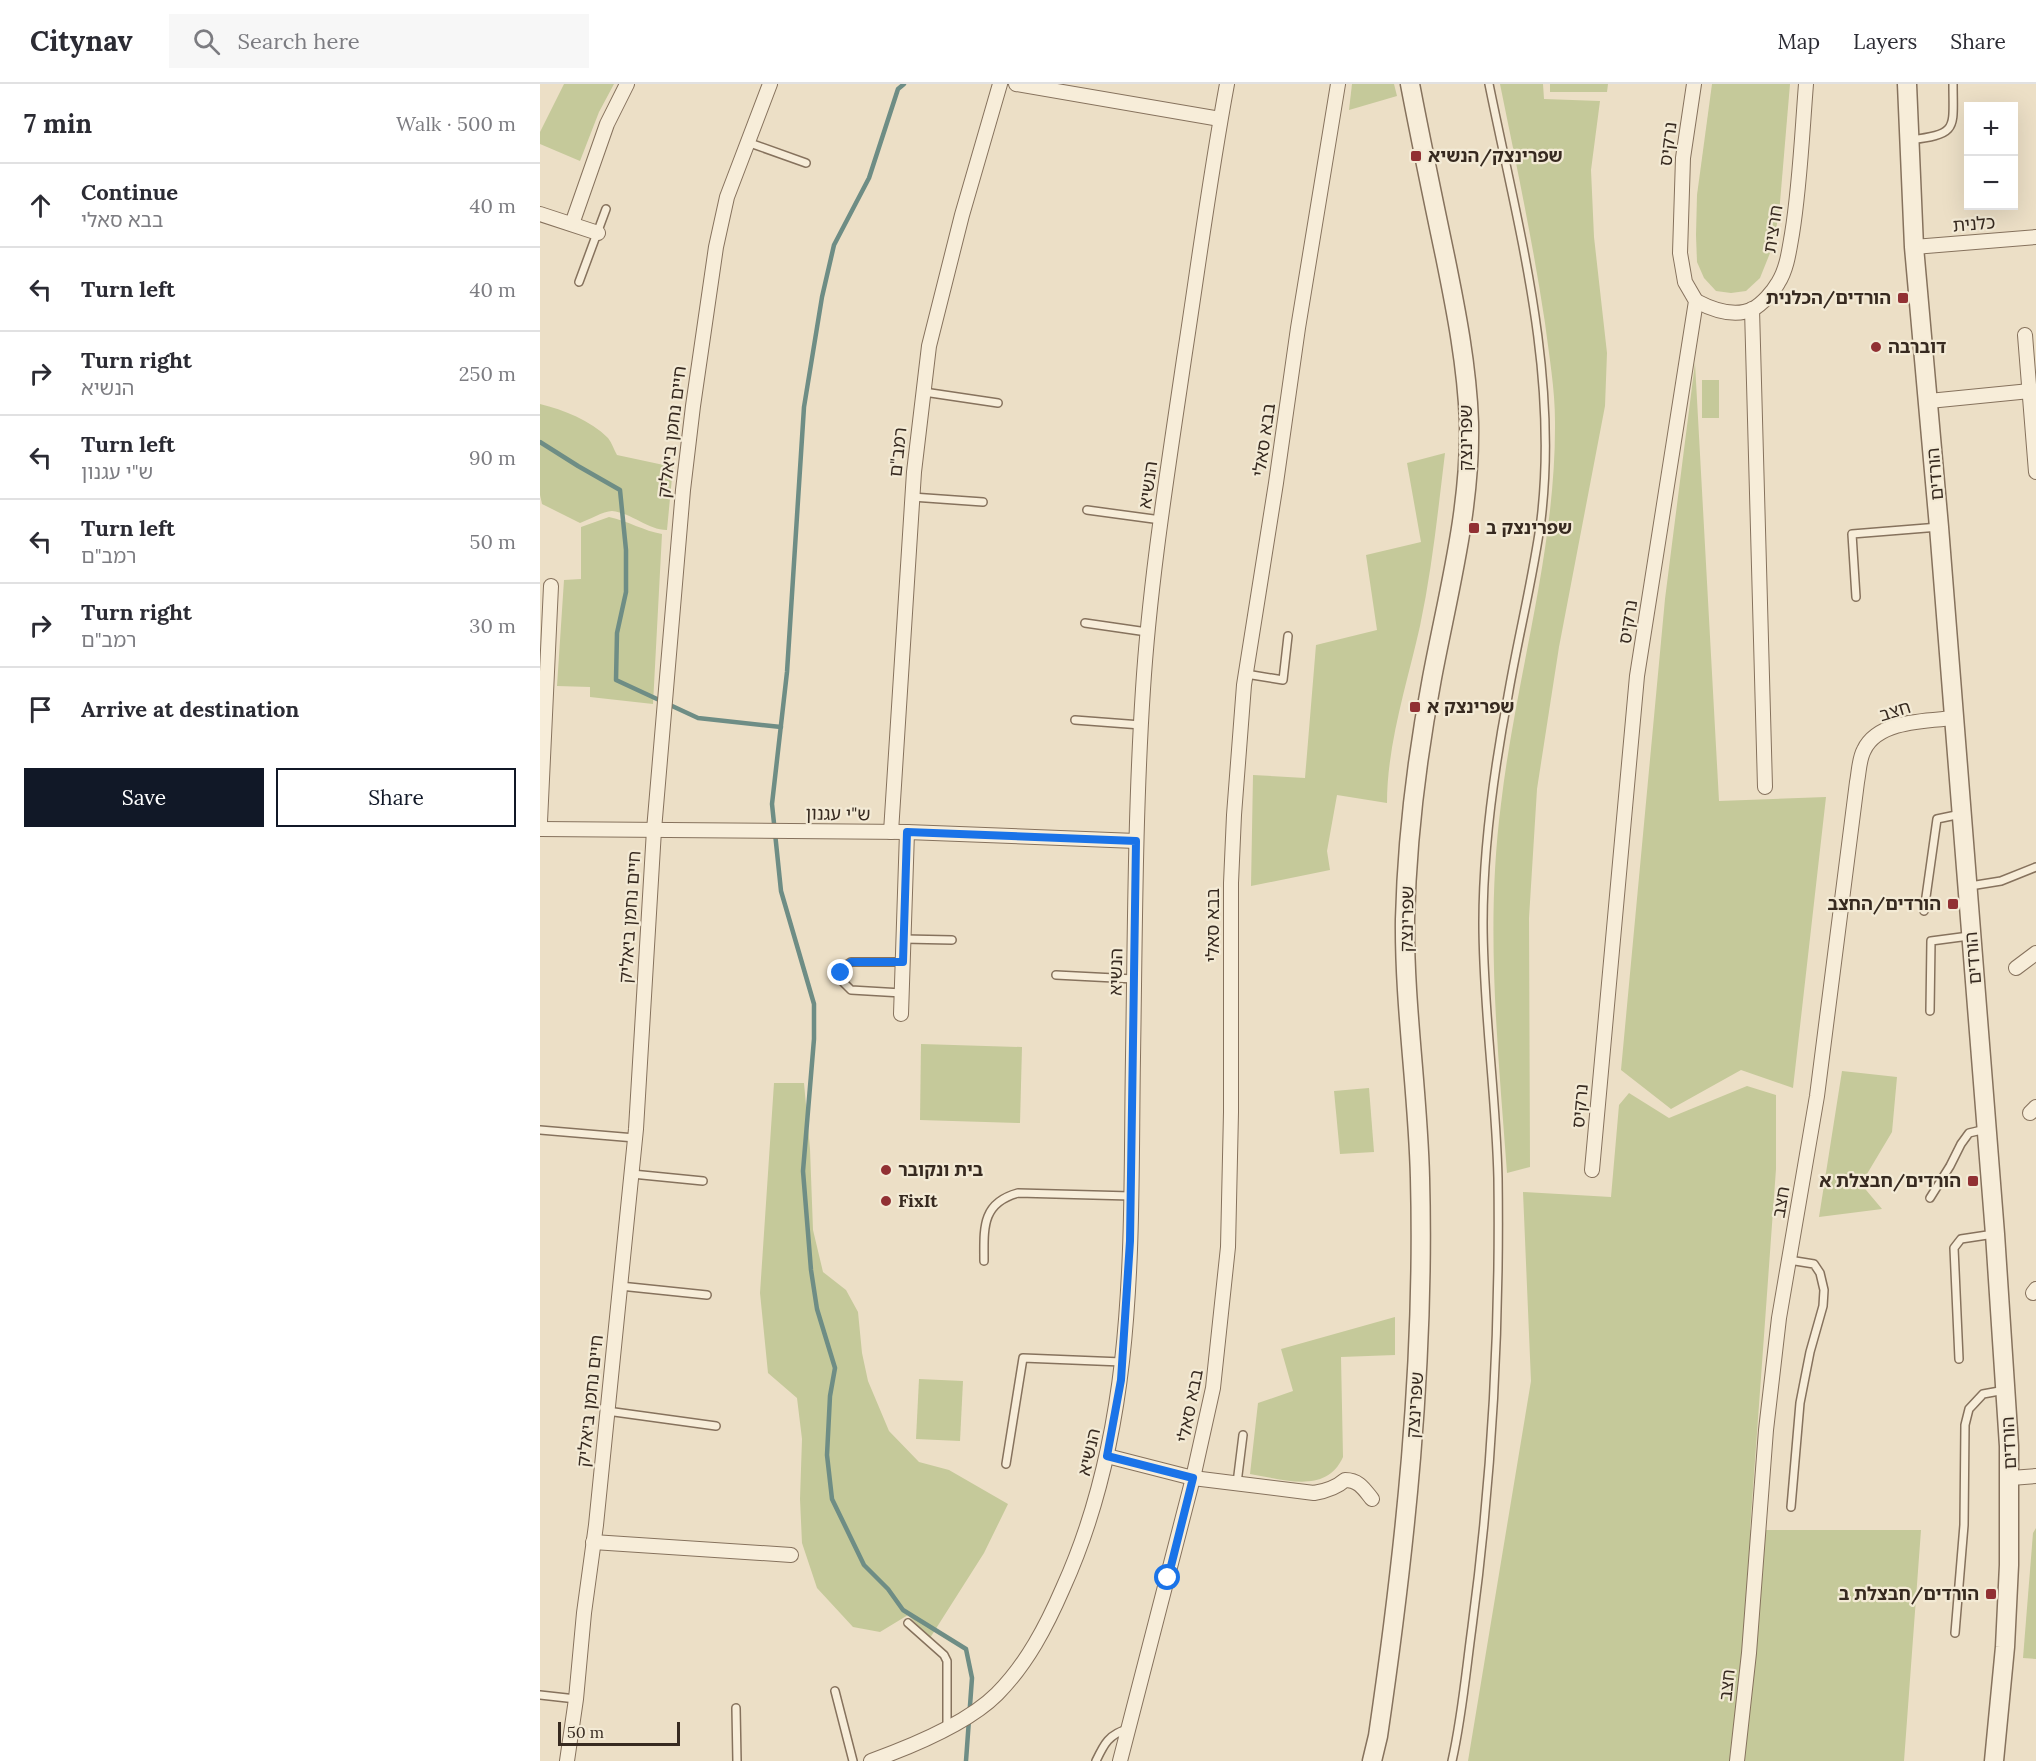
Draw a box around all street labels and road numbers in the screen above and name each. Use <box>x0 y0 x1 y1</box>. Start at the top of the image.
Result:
street label: נרקיס <box>1653 121 1682 167</box>
street label: חרצית <box>1757 203 1788 255</box>
street label: כלנית <box>1952 210 1996 237</box>
street label: חיים נחמן ביאליק <box>652 364 691 499</box>
street label: בבא סאלי <box>1247 402 1280 478</box>
street label: שפרינצק <box>1454 405 1477 471</box>
street label: רמב"ם <box>883 426 912 478</box>
street label: הורדים <box>1921 447 1948 501</box>
street label: הנשיא <box>1133 460 1162 510</box>
street label: נרקיס <box>1613 598 1642 646</box>
street label: חצב <box>1876 695 1913 726</box>
street label: ש"י עגנון <box>805 801 871 826</box>
street label: חיים נחמן ביאליק <box>613 850 646 984</box>
street label: שפרינצק <box>1394 885 1419 953</box>
street label: בבא סאלי <box>1201 888 1224 962</box>
street label: הורדים <box>1959 931 1986 985</box>
street label: הנשיא <box>1104 948 1127 996</box>
street label: נרקיס <box>1566 1083 1593 1129</box>
street label: חצב <box>1766 1184 1795 1220</box>
street label: חיים נחמן ביאליק <box>571 1334 608 1468</box>
street label: בבא סאלי <box>1171 1367 1208 1445</box>
street label: שפרינצק <box>1401 1371 1428 1439</box>
street label: הורדים <box>1996 1416 2021 1470</box>
street label: הנשיא <box>1072 1426 1105 1478</box>
street label: חצב <box>1713 1668 1740 1702</box>

